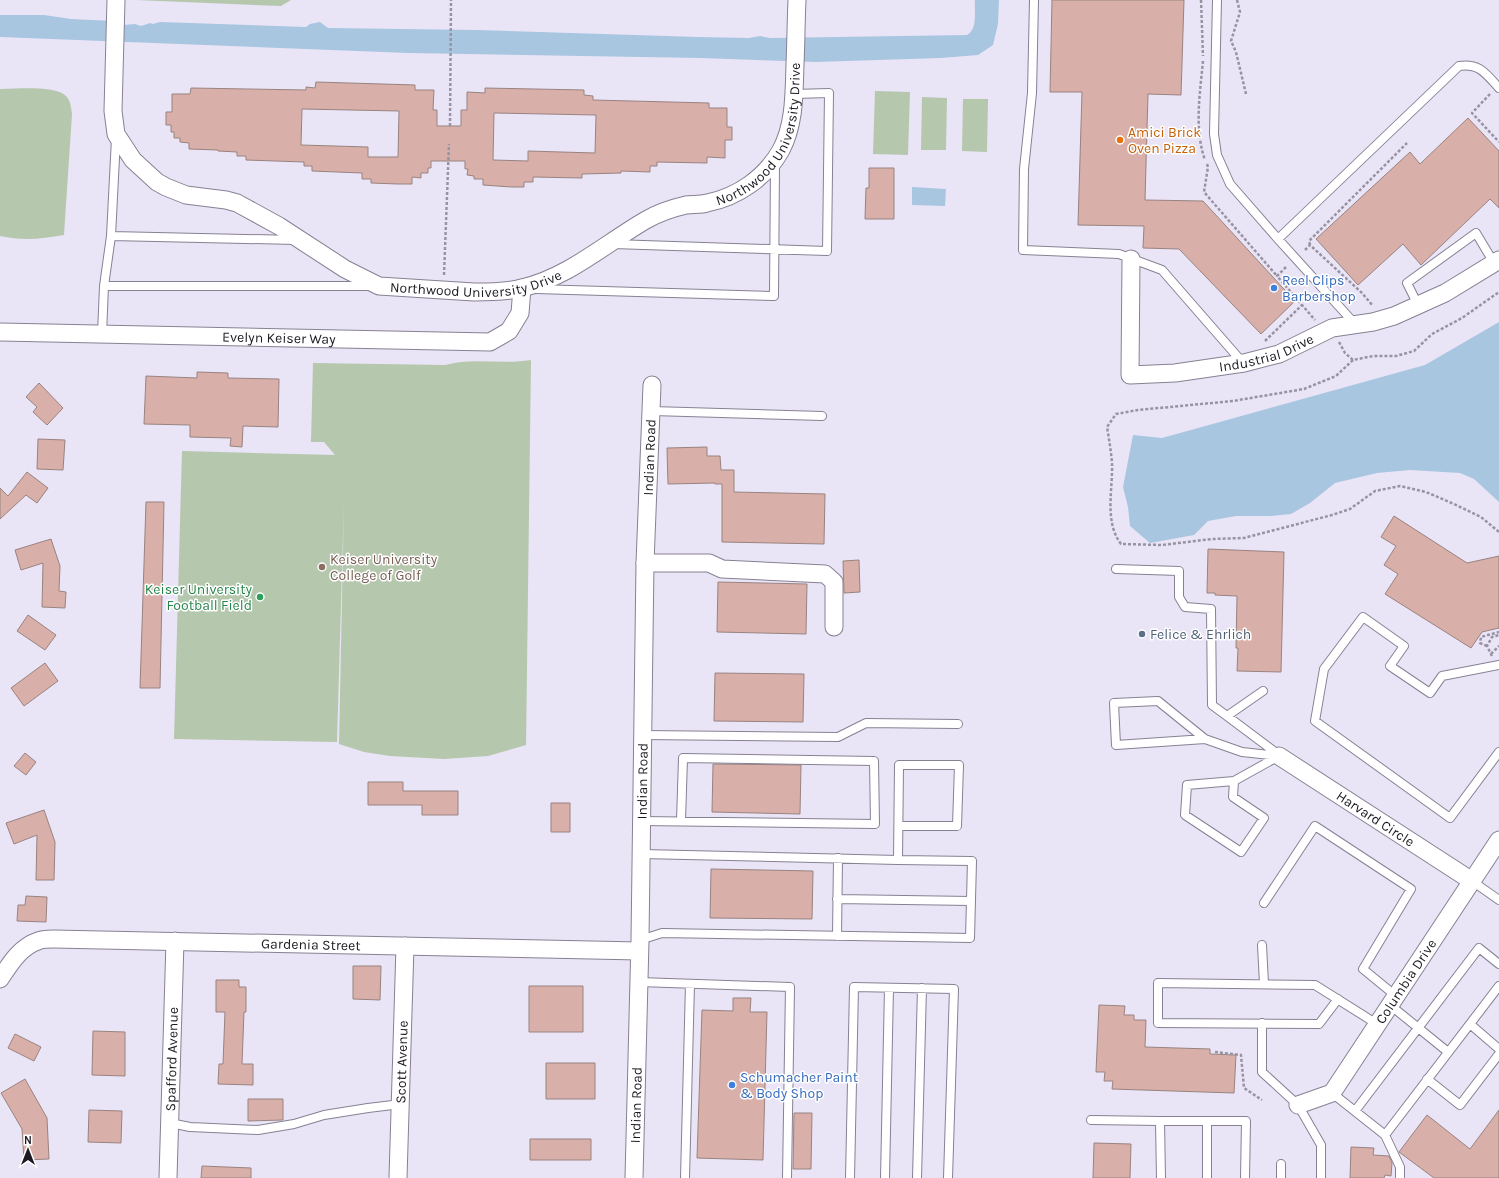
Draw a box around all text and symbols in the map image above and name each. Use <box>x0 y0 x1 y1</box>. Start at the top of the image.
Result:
street label: Northwood University Drive <box>714 62 804 209</box>
place label: Amici Brick Oven Pizza <box>1128 124 1201 157</box>
marker: Amici Brick Oven Pizza <box>1115 135 1125 145</box>
street label: Northwood University Drive <box>390 266 564 301</box>
place label: Reel Clips Barbershop <box>1282 272 1356 305</box>
marker: Reel Clips Barbershop <box>1269 283 1279 293</box>
street label: Evelyn Keiser Way <box>222 328 336 347</box>
street label: Industrial Drive <box>1218 330 1316 375</box>
street label: Indian Road <box>639 419 659 496</box>
place label: Keiser University College of Golf <box>330 551 438 584</box>
marker: Keiser University College of Golf <box>317 562 327 572</box>
place label: Keiser University Football Field <box>145 581 252 614</box>
marker: Keiser University Football Field <box>255 592 265 602</box>
place label: Felice & Ehrlich <box>1150 626 1251 643</box>
marker: Felice & Ehrlich <box>1137 629 1147 639</box>
street label: Indian Road <box>633 743 651 820</box>
street label: Harvard Circle <box>1333 787 1418 850</box>
street label: Gardenia Street <box>261 935 361 954</box>
street label: Columbia Drive <box>1372 936 1440 1027</box>
street label: Spafford Avenue <box>161 1007 182 1112</box>
street label: Scott Avenue <box>392 1020 411 1104</box>
street label: Indian Road <box>626 1067 645 1144</box>
place label: Schumacher Paint & Body Shop <box>740 1069 858 1102</box>
marker: Schumacher Paint & Body Shop <box>727 1080 737 1090</box>
north arrow <box>8 1130 48 1170</box>
text: N <box>24 1134 32 1147</box>

